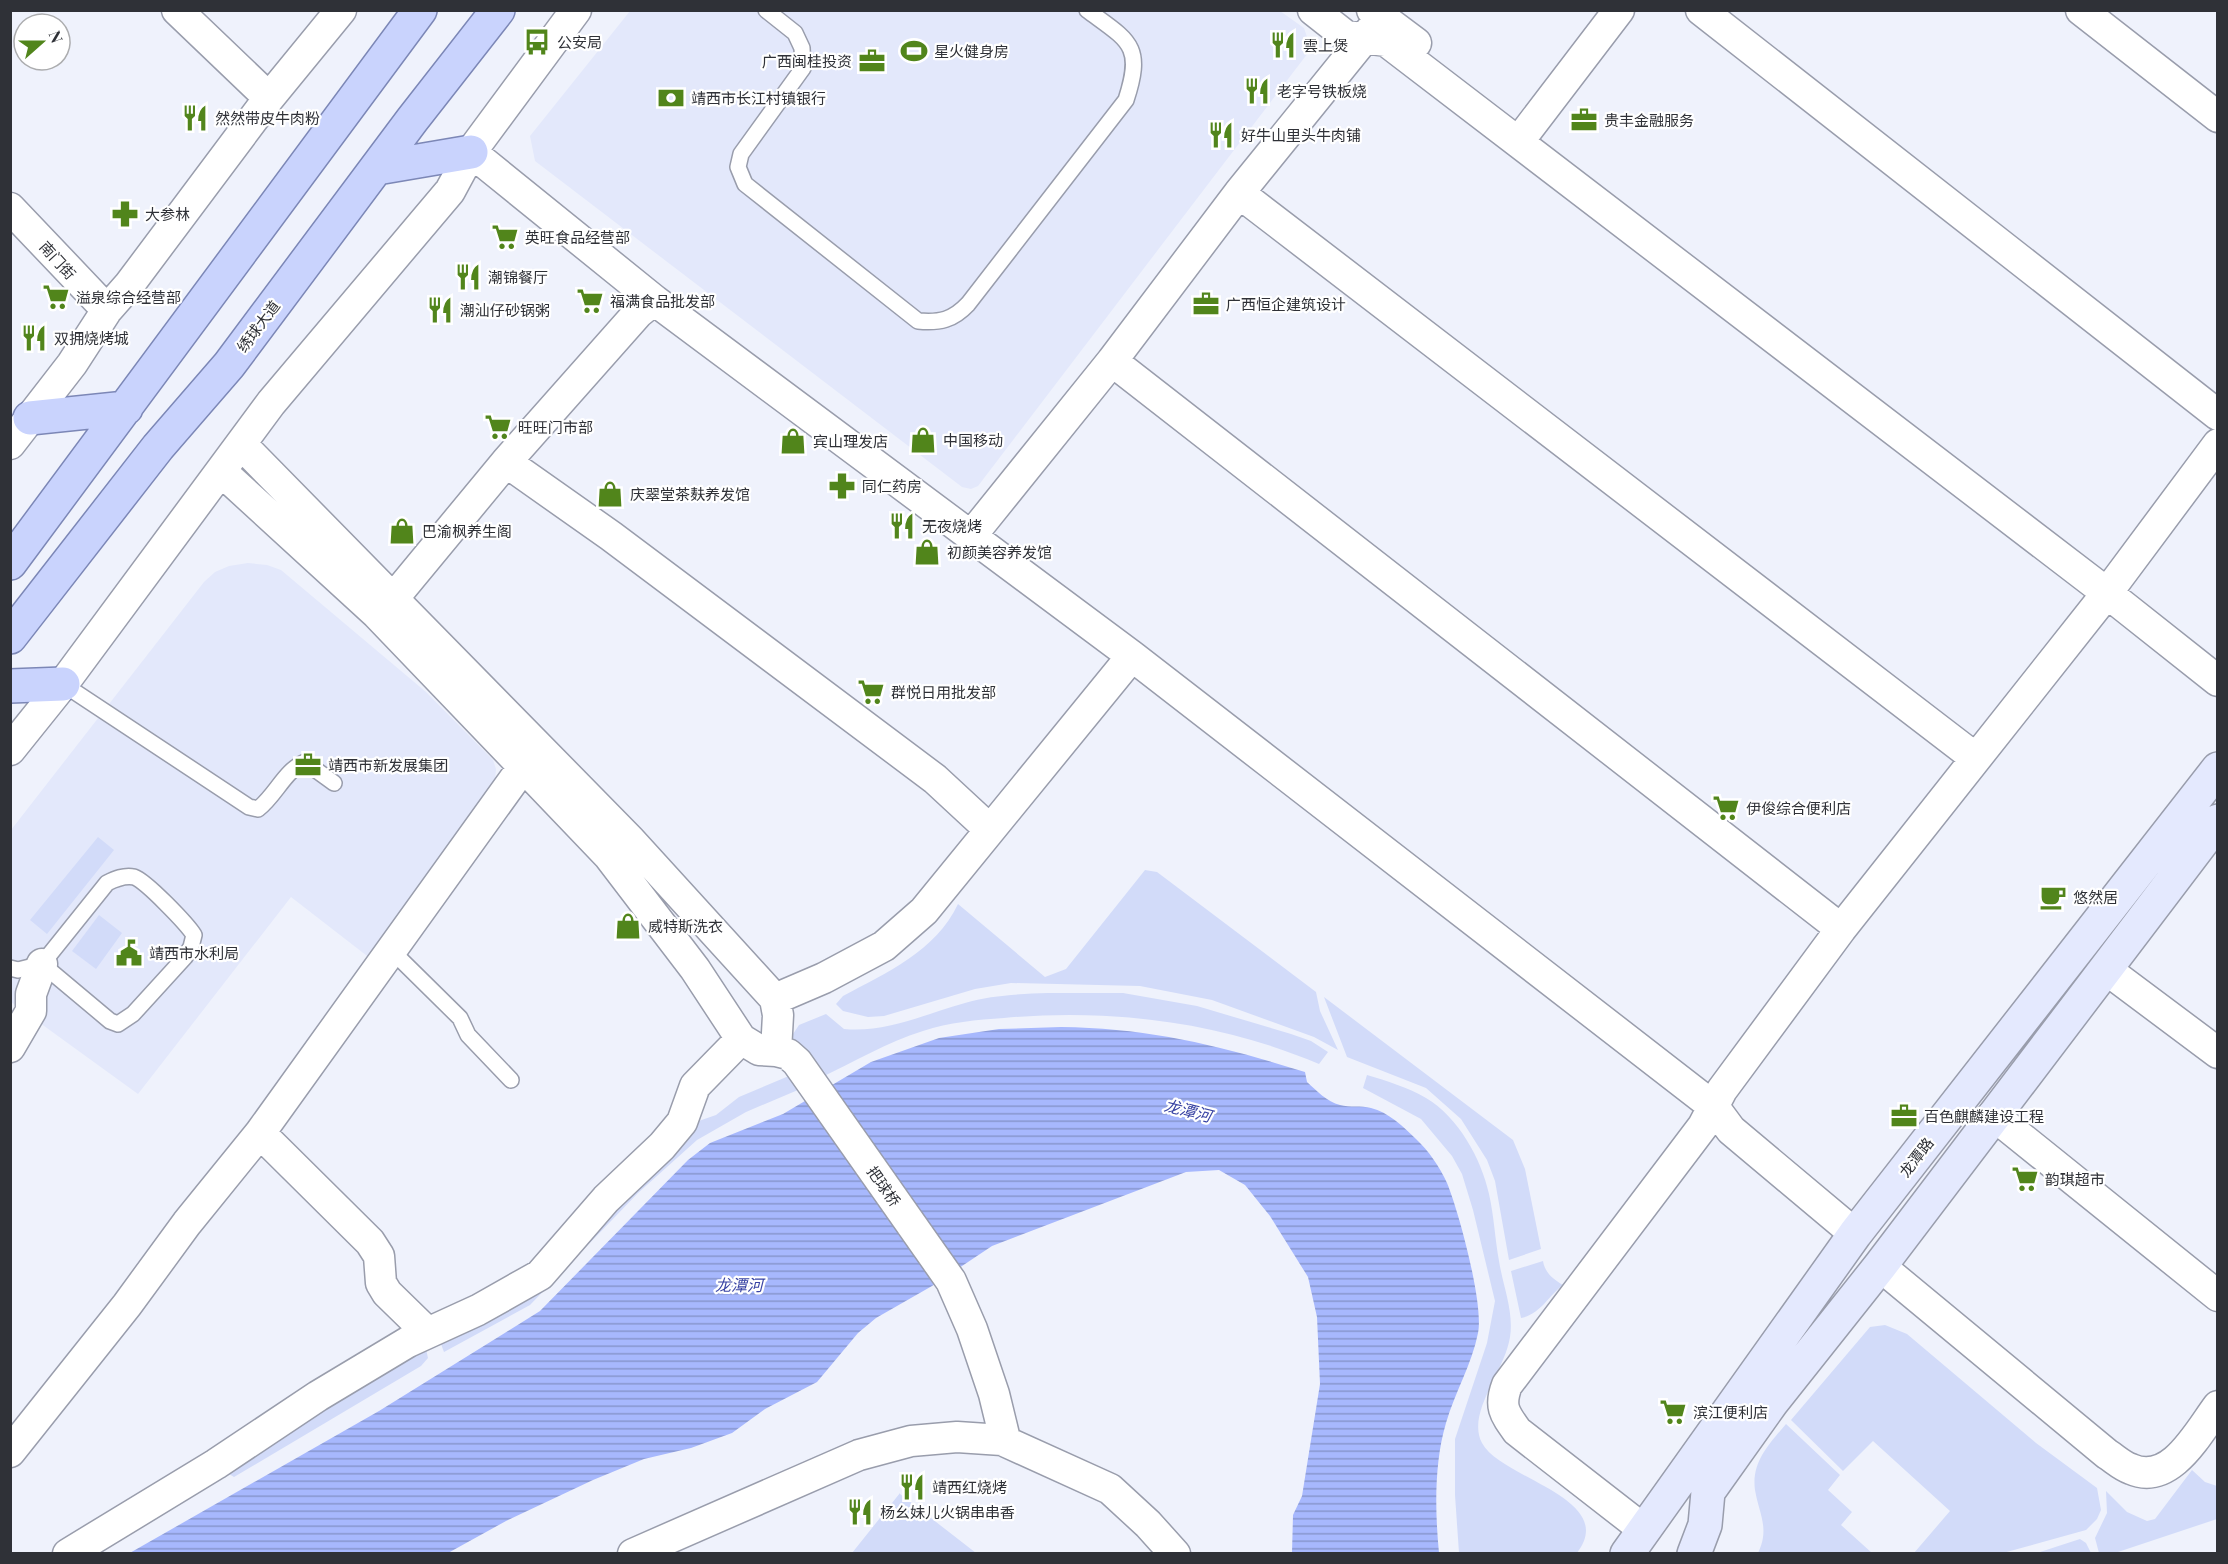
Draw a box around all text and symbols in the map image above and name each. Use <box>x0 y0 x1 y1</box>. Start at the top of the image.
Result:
north arrow <box>12 12 72 72</box>
text: N <box>45 27 69 46</box>
bus stop icon: 公安局 <box>522 27 552 57</box>
restaurant icon: 雲上煲 <box>1268 30 1298 60</box>
place label: 公安局 <box>557 32 602 52</box>
place label: 雲上煲 <box>1303 35 1348 55</box>
sports icon: 星火健身房 <box>899 36 929 66</box>
place label: 星火健身房 <box>934 41 1009 61</box>
office icon: 广西闽桂投资 <box>857 46 887 76</box>
place label: 广西闽桂投资 <box>762 51 852 71</box>
restaurant icon: 老字号铁板烧 <box>1242 76 1272 106</box>
place label: 老字号铁板烧 <box>1277 81 1367 101</box>
bank icon: 靖西市长江村镇银行 <box>656 83 686 113</box>
place label: 靖西市长江村镇银行 <box>691 88 826 108</box>
restaurant icon: 然然带皮牛肉粉 <box>180 103 210 133</box>
office icon: 贵丰金融服务 <box>1569 105 1599 135</box>
place label: 然然带皮牛肉粉 <box>215 108 320 128</box>
place label: 贵丰金融服务 <box>1604 110 1694 130</box>
restaurant icon: 好牛山里头牛肉铺 <box>1206 120 1236 150</box>
place label: 好牛山里头牛肉铺 <box>1241 125 1361 145</box>
pharmacy icon: 大参林 <box>110 199 140 229</box>
place label: 大参林 <box>145 204 190 224</box>
supermarket icon: 英旺食品经营部 <box>490 222 520 252</box>
place label: 英旺食品经营部 <box>525 227 630 247</box>
street label: 南门街 <box>36 237 80 283</box>
restaurant icon: 潮锦餐厅 <box>453 262 483 292</box>
place label: 潮锦餐厅 <box>488 267 548 287</box>
supermarket icon: 溢泉综合经营部 <box>41 282 71 312</box>
supermarket icon: 福满食品批发部 <box>575 286 605 316</box>
place label: 溢泉综合经营部 <box>76 287 181 307</box>
office icon: 广西恒企建筑设计 <box>1191 289 1221 319</box>
place label: 福满食品批发部 <box>610 291 715 311</box>
place label: 广西恒企建筑设计 <box>1226 294 1346 314</box>
restaurant icon: 潮汕仔砂锅粥 <box>425 295 455 325</box>
street label: 绣球大道 <box>232 296 284 356</box>
place label: 潮汕仔砂锅粥 <box>460 300 550 320</box>
restaurant icon: 双拥烧烤城 <box>19 323 49 353</box>
place label: 双拥烧烤城 <box>54 328 129 348</box>
supermarket icon: 旺旺门市部 <box>483 412 513 442</box>
place label: 旺旺门市部 <box>518 417 593 437</box>
shop icon: 中国移动 <box>908 425 938 455</box>
shop icon: 宾山理发店 <box>778 426 808 456</box>
place label: 中国移动 <box>943 430 1003 450</box>
place label: 宾山理发店 <box>813 431 888 451</box>
pharmacy icon: 同仁药房 <box>827 471 857 501</box>
place label: 同仁药房 <box>862 476 922 496</box>
shop icon: 庆翠堂茶麸养发馆 <box>595 479 625 509</box>
place label: 庆翠堂茶麸养发馆 <box>630 484 750 504</box>
restaurant icon: 无夜烧烤 <box>887 511 917 541</box>
shop icon: 巴渝枫养生阁 <box>387 516 417 546</box>
place label: 无夜烧烤 <box>922 516 982 536</box>
place label: 巴渝枫养生阁 <box>422 521 512 541</box>
shop icon: 初颜美容养发馆 <box>912 537 942 567</box>
place label: 初颜美容养发馆 <box>947 542 1052 562</box>
supermarket icon: 群悦日用批发部 <box>856 677 886 707</box>
place label: 群悦日用批发部 <box>891 682 996 702</box>
office icon: 靖西市新发展集团 <box>293 750 323 780</box>
place label: 靖西市新发展集团 <box>328 755 448 775</box>
supermarket icon: 伊俊综合便利店 <box>1711 793 1741 823</box>
place label: 伊俊综合便利店 <box>1746 798 1851 818</box>
cafe icon: 悠然居 <box>2038 882 2068 912</box>
place label: 悠然居 <box>2073 887 2118 907</box>
shop icon: 威特斯洗衣 <box>613 911 643 941</box>
place label: 威特斯洗衣 <box>648 916 723 936</box>
public building icon: 靖西市水利局 <box>114 938 144 968</box>
place label: 靖西市水利局 <box>149 943 239 963</box>
water label: 龙潭河 <box>1162 1094 1217 1127</box>
office icon: 百色麒麟建设工程 <box>1889 1101 1919 1131</box>
place label: 百色麒麟建设工程 <box>1924 1106 2044 1126</box>
street label: 龙潭路 <box>1894 1133 1938 1181</box>
street label: 把球桥 <box>863 1162 905 1210</box>
supermarket icon: 韵琪超市 <box>2010 1164 2040 1194</box>
place label: 韵琪超市 <box>2045 1169 2105 1189</box>
water label: 龙潭河 <box>715 1274 766 1295</box>
supermarket icon: 滨江便利店 <box>1658 1397 1688 1427</box>
place label: 滨江便利店 <box>1693 1402 1768 1422</box>
restaurant icon: 靖西红烧烤 <box>897 1472 927 1502</box>
place label: 靖西红烧烤 <box>932 1477 1007 1497</box>
restaurant icon: 杨幺妹儿火锅串串香 <box>845 1497 875 1527</box>
place label: 杨幺妹儿火锅串串香 <box>880 1502 1015 1522</box>

